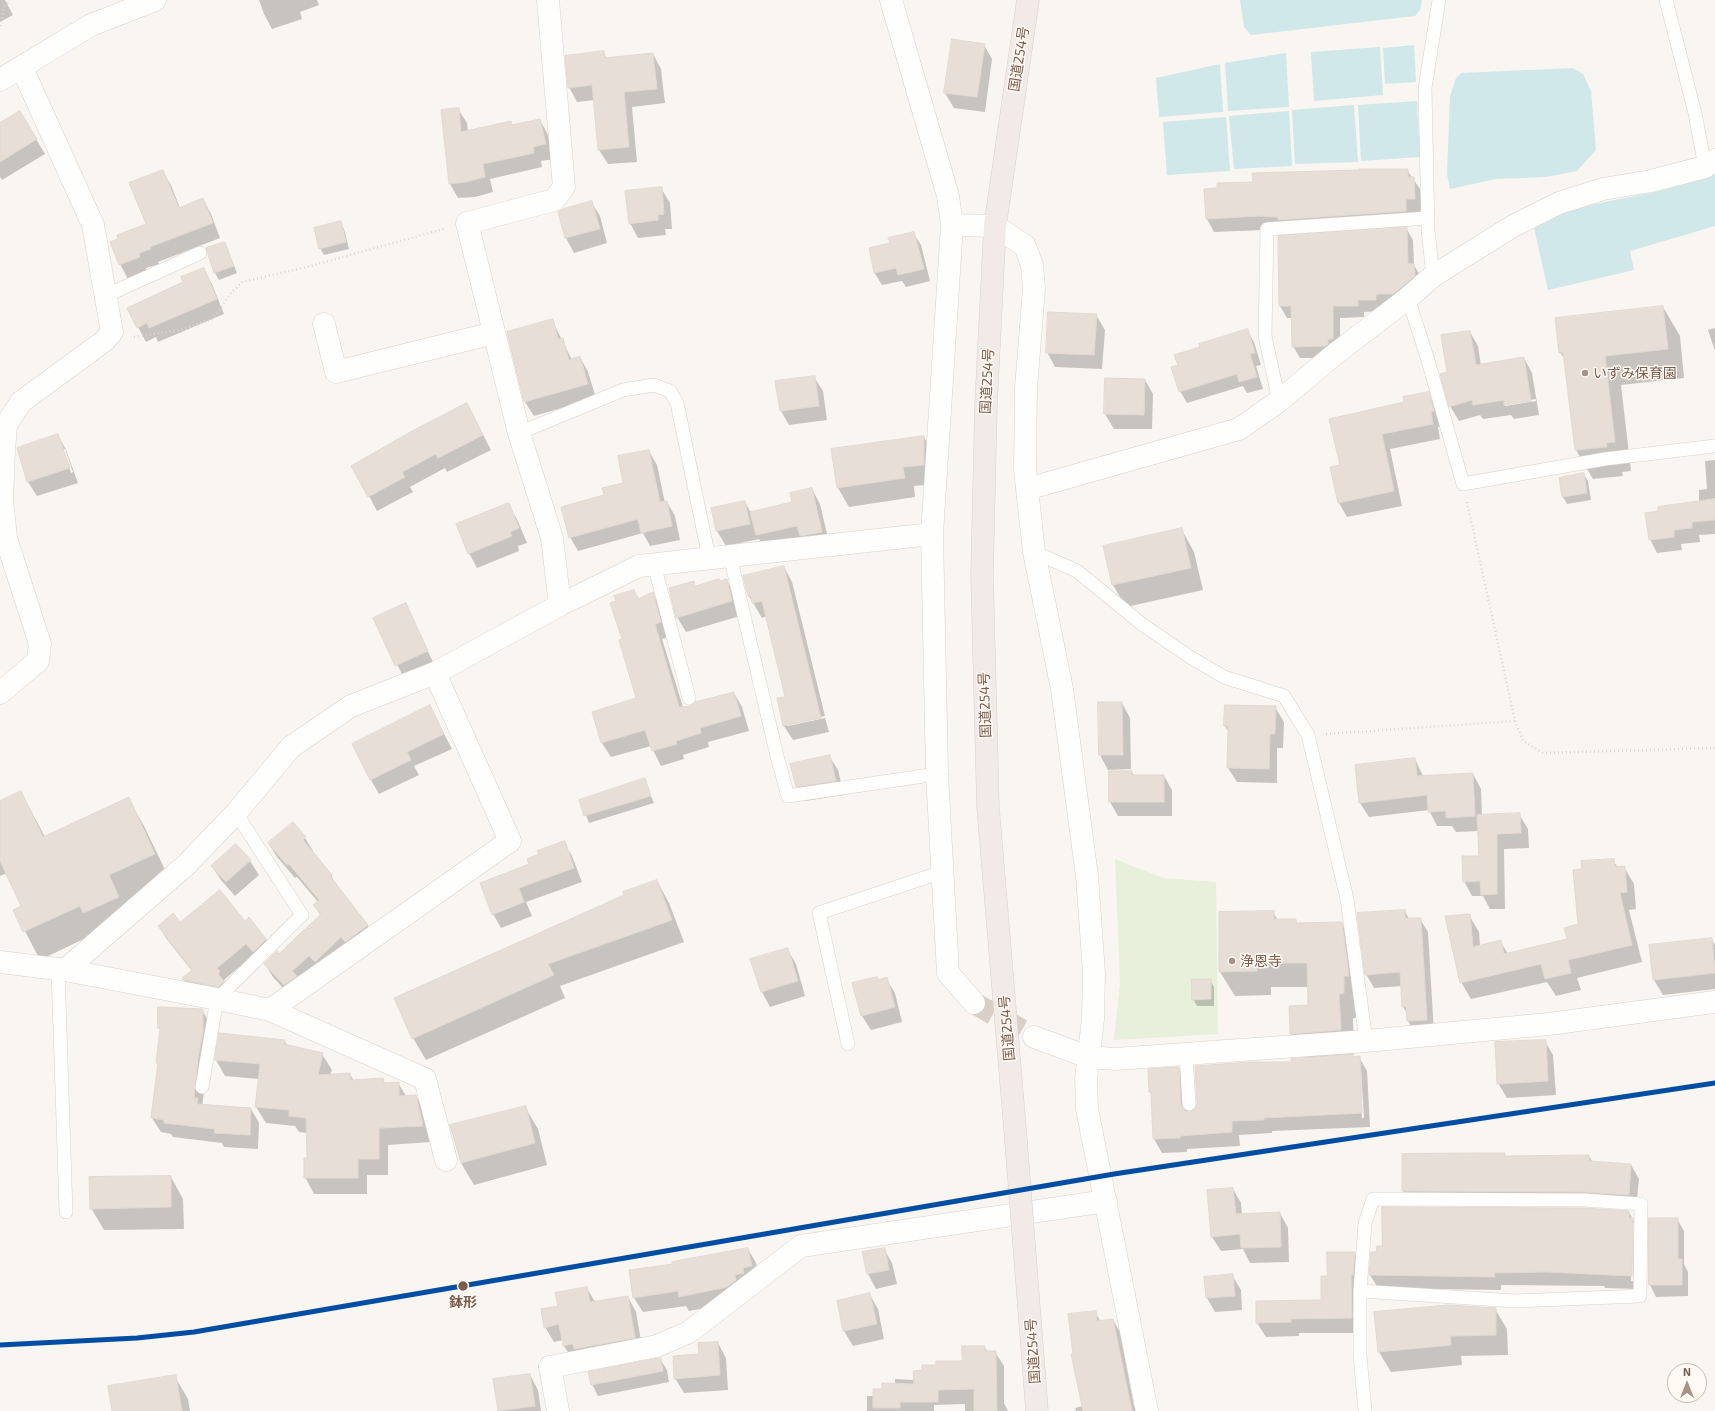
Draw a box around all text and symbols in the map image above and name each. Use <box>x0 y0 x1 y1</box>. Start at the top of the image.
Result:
street label: 国道254号 <box>1006 25 1032 93</box>
street label: 国道254号 <box>977 348 997 414</box>
place label: いずみ保育園 <box>1593 365 1677 381</box>
marker: いずみ保育園 <box>1580 368 1590 378</box>
street label: 国道254号 <box>975 672 995 738</box>
place label: 浄恩寺 <box>1240 953 1282 969</box>
marker: 浄恩寺 <box>1227 956 1237 966</box>
street label: 国道254号 <box>996 994 1018 1062</box>
marker: 鉢形 <box>456 1279 470 1293</box>
place label: 鉢形 <box>449 1294 477 1310</box>
street label: 国道254号 <box>1022 1318 1044 1384</box>
north arrow <box>1667 1363 1707 1403</box>
text: N <box>1683 1365 1691 1378</box>

